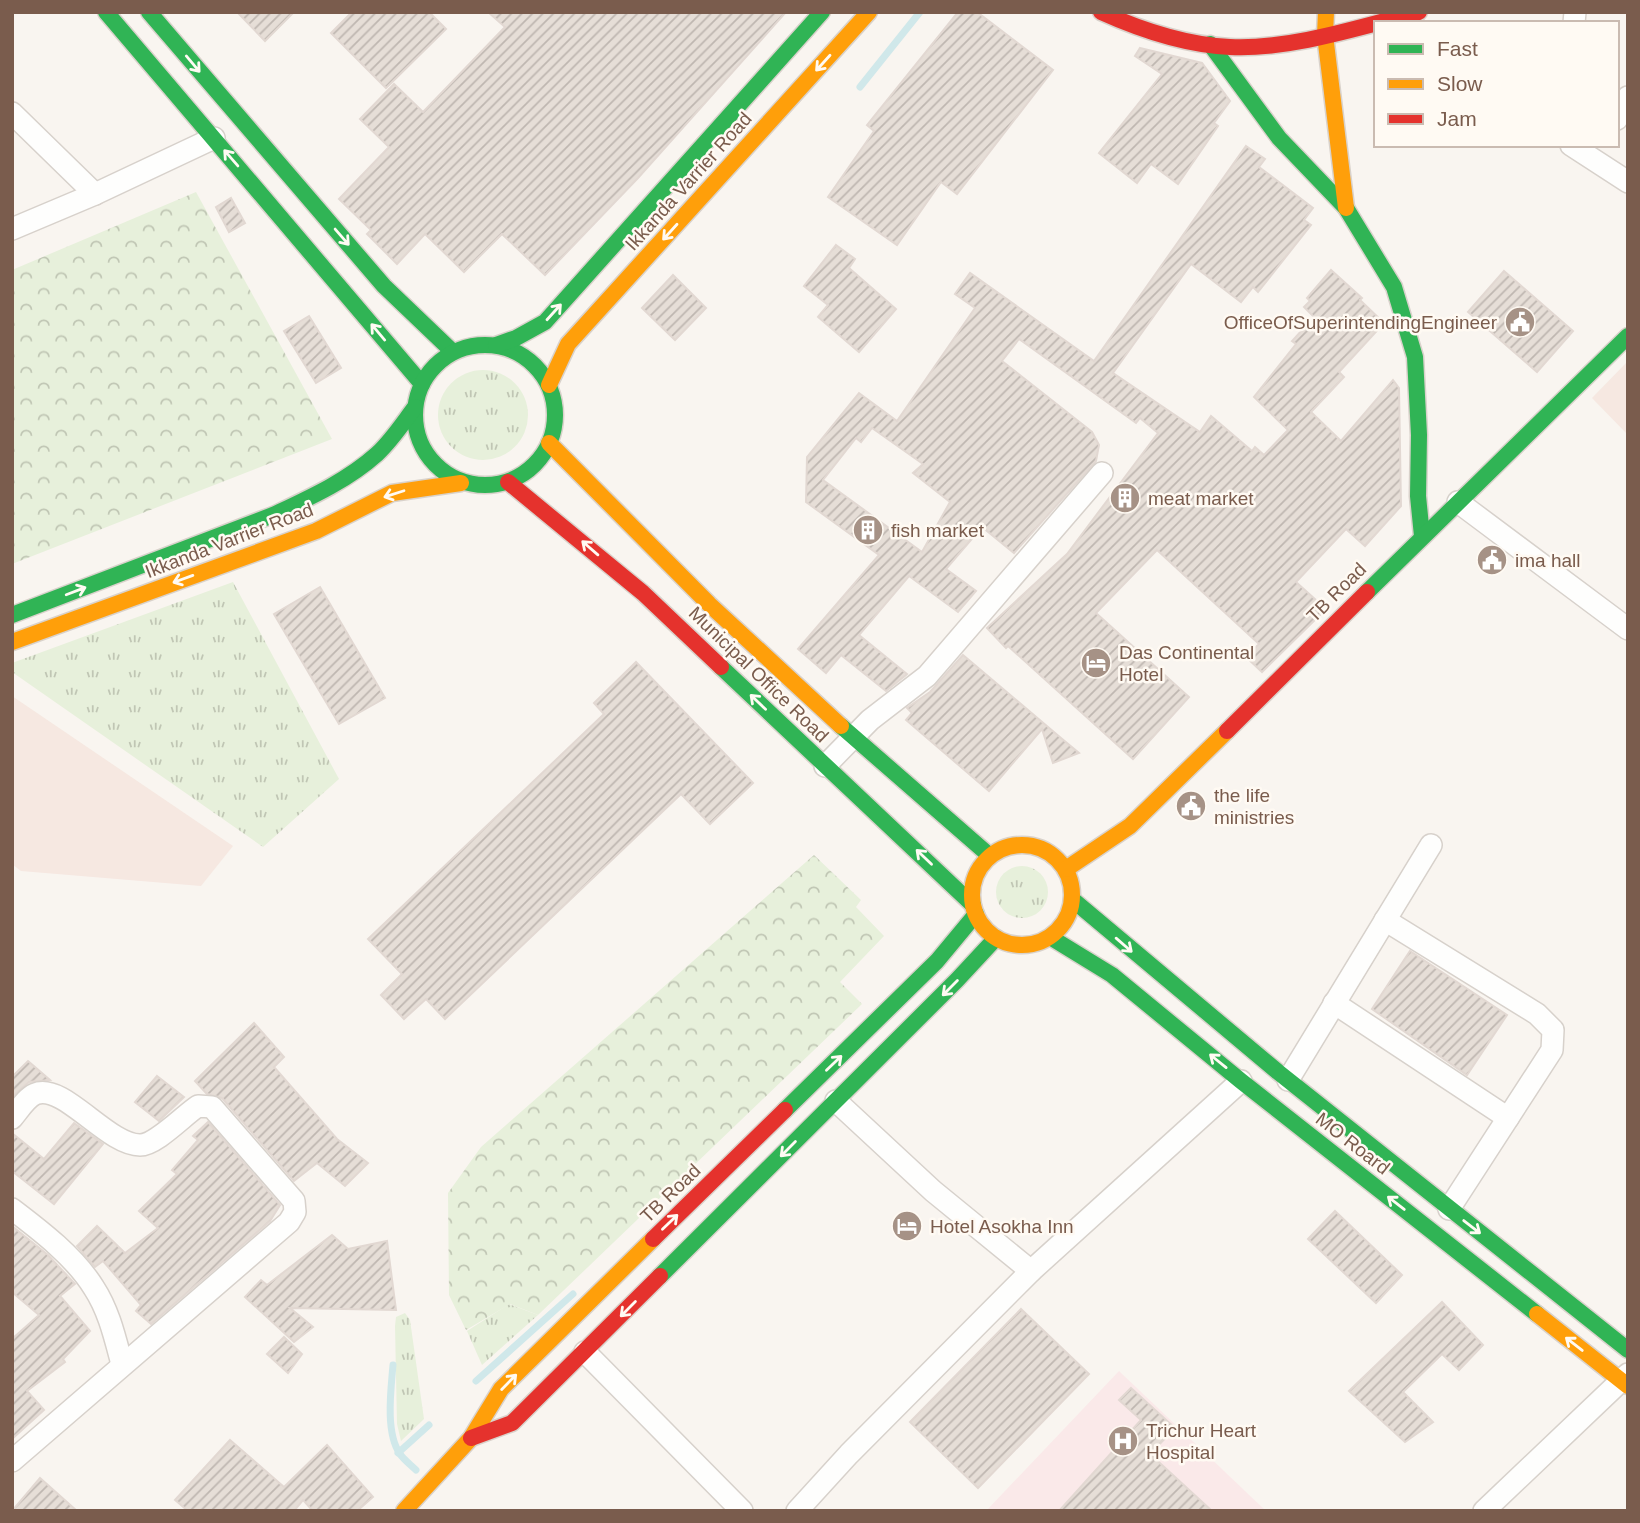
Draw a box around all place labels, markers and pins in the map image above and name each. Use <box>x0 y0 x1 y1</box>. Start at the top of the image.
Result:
public building icon: OfficeOfSuperintendingEngineer <box>1503 305 1537 339</box>
place label: OfficeOfSuperintendingEngineer <box>1224 312 1498 333</box>
building icon: meat market <box>1108 481 1142 515</box>
place label: meat market <box>1148 488 1254 509</box>
building icon: fish market <box>851 513 885 547</box>
place label: fish market <box>891 520 985 541</box>
public building icon: ima hall <box>1475 543 1509 577</box>
place label: ima hall <box>1515 550 1580 571</box>
place label: Das Continental Hotel <box>1119 642 1254 685</box>
hotel icon: Das Continental Hotel <box>1079 646 1113 680</box>
place label: the life ministries <box>1214 785 1294 828</box>
public building icon: the life ministries <box>1174 789 1208 823</box>
hotel icon: Hotel Asokha Inn <box>890 1209 924 1243</box>
place label: Hotel Asokha Inn <box>930 1216 1074 1237</box>
place label: Trichur Heart Hospital <box>1146 1420 1257 1463</box>
hospital icon: Trichur Heart Hospital <box>1106 1424 1140 1458</box>

